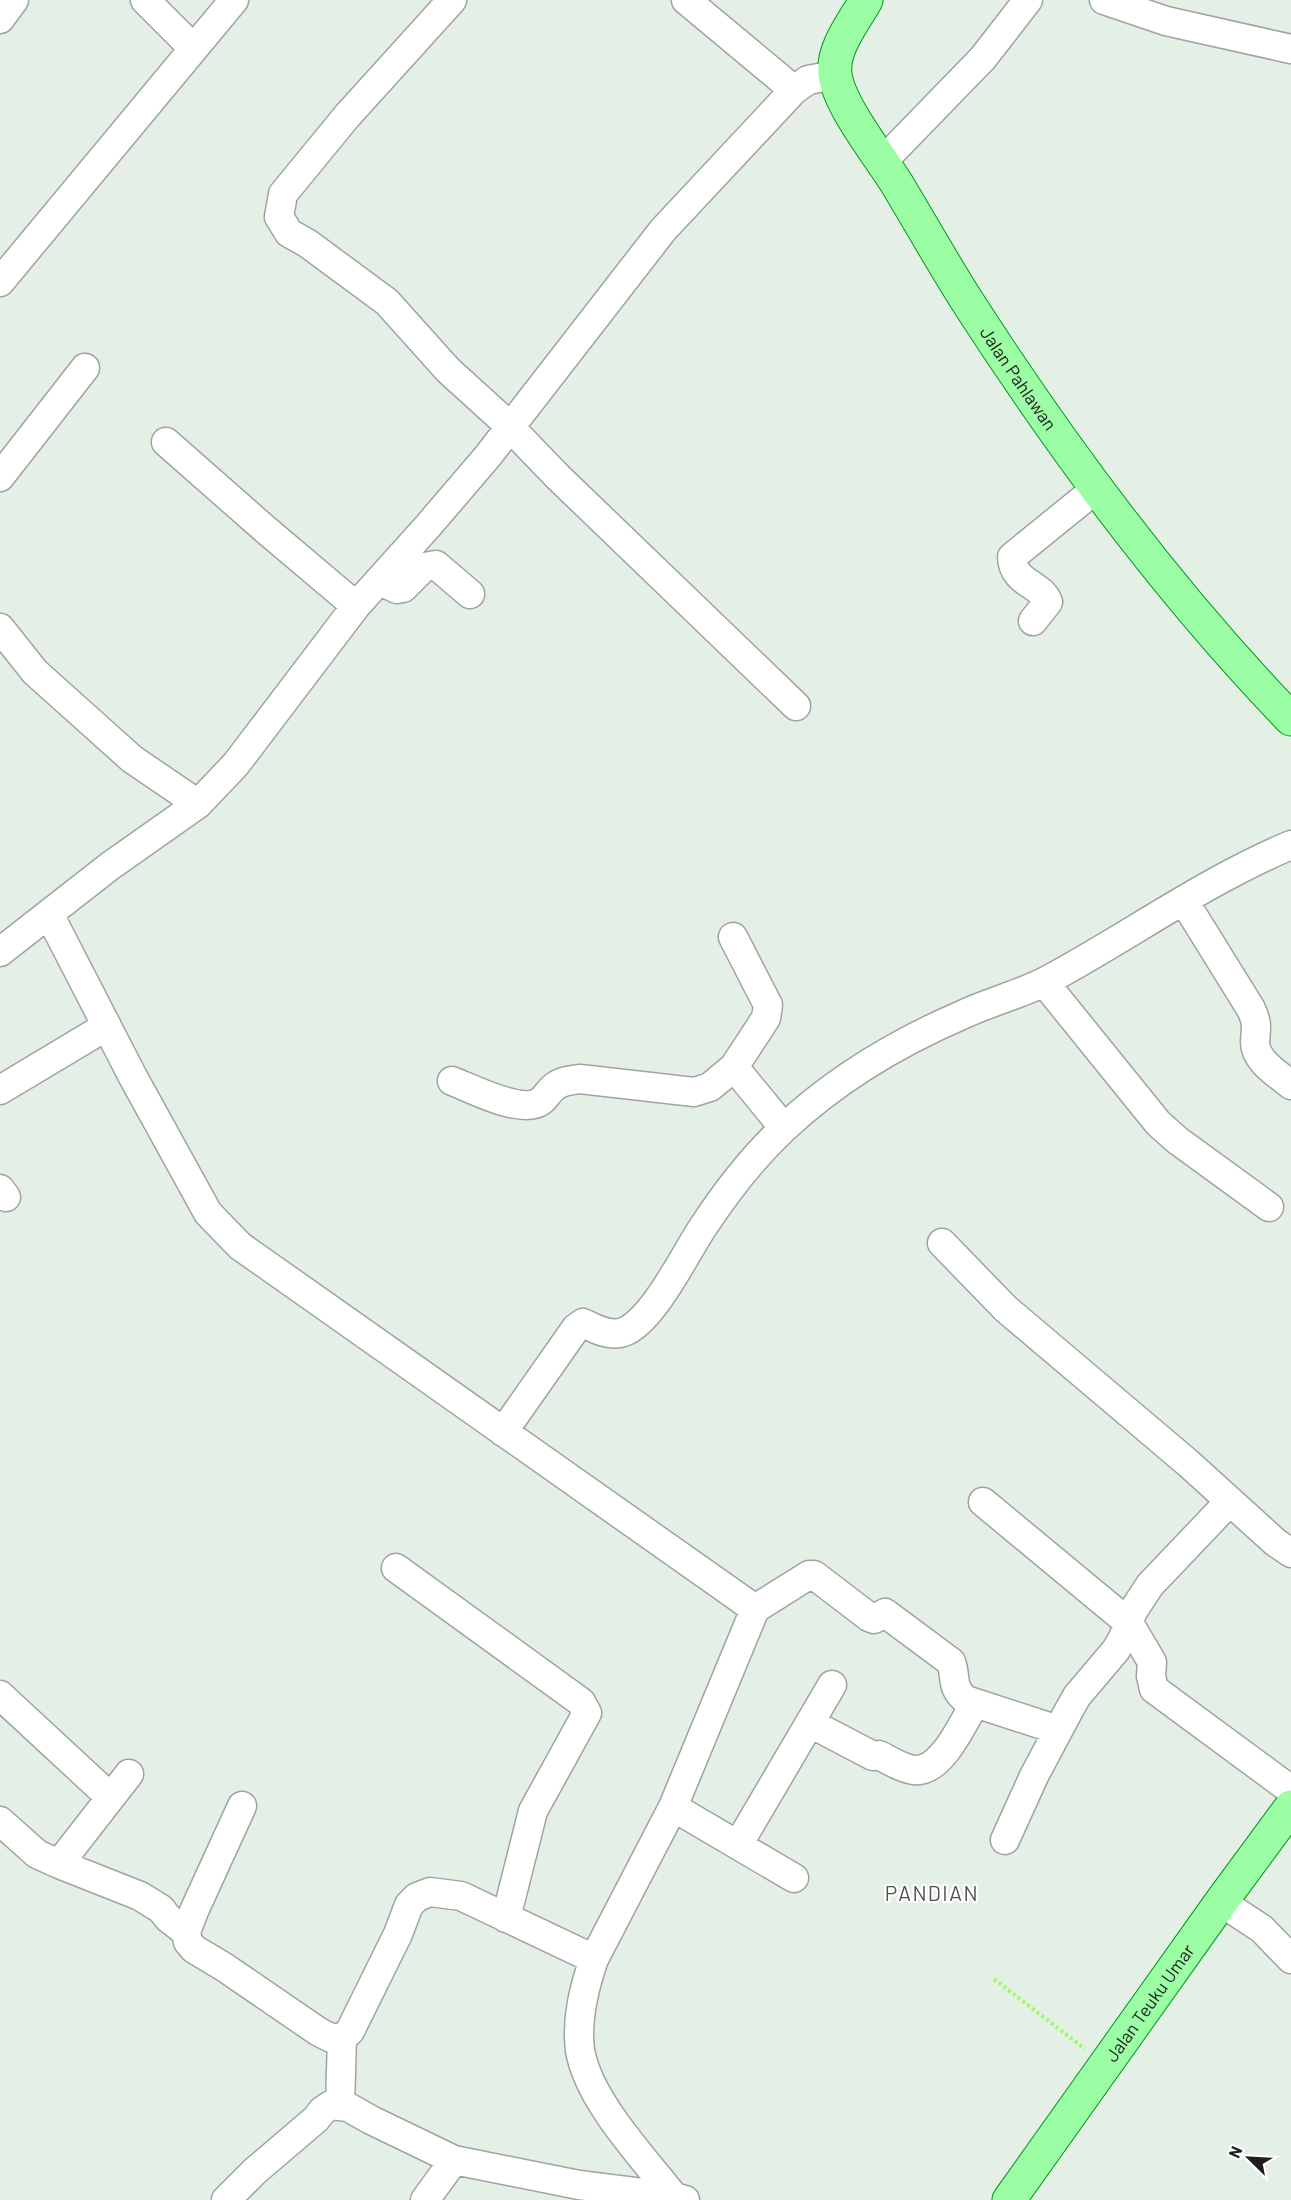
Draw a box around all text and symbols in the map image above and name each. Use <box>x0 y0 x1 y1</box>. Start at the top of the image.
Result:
street label: Jalan Pahlawan <box>976 322 1062 434</box>
district label: PANDIAN <box>885 1880 979 1905</box>
street label: Jalan Teuku Umar <box>1100 1939 1199 2066</box>
north arrow <box>1219 2128 1279 2188</box>
text: N <box>1224 2143 1246 2160</box>

